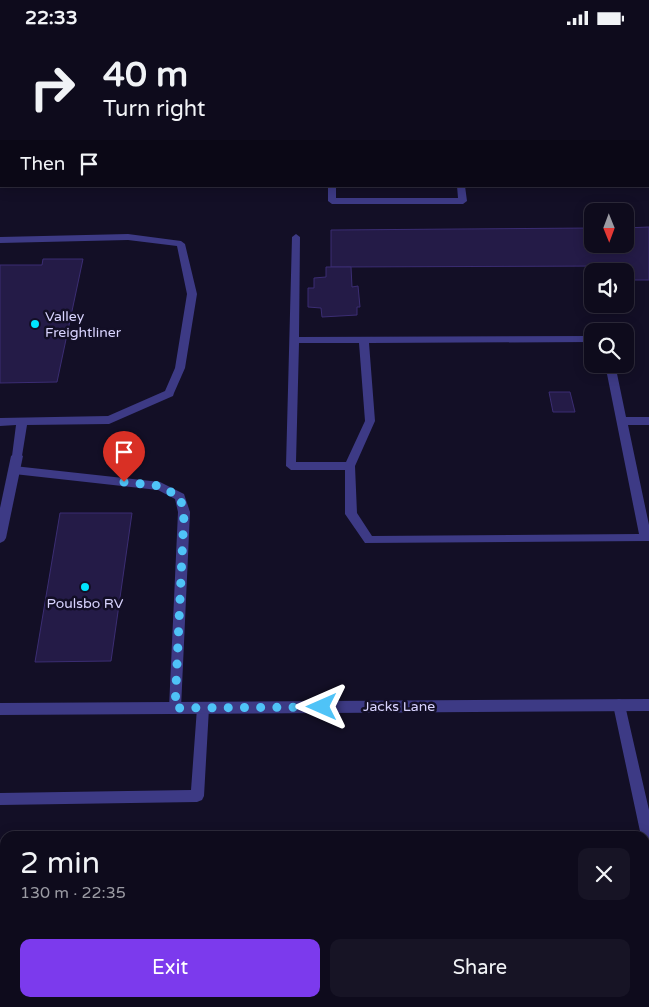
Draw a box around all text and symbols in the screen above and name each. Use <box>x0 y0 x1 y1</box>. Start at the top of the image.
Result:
text: 22:33 <box>25 7 78 29</box>
text: 40 m <box>103 54 188 96</box>
icon: right <box>20 55 85 120</box>
text: Turn right <box>103 96 205 122</box>
icon: arrive <box>75 150 103 178</box>
text: Then <box>20 153 65 175</box>
north arrow <box>584 203 634 253</box>
map controls <box>584 203 634 373</box>
button: sound <box>584 263 634 313</box>
place label: Valley Freightliner <box>45 308 122 341</box>
marker: Valley Freightliner <box>29 318 41 330</box>
button: search <box>584 323 634 373</box>
pin <box>103 431 145 482</box>
icon: arrive <box>110 438 138 466</box>
marker: Poulsbo RV <box>79 581 91 593</box>
place label: Poulsbo RV <box>46 595 124 612</box>
position arrow <box>295 680 347 732</box>
street label: Jacks Lane <box>363 698 435 715</box>
text: 2 min <box>20 845 100 882</box>
button: close <box>578 848 630 900</box>
text: 130 m · 22:35 <box>20 883 126 903</box>
button: Exit <box>20 939 320 997</box>
button: Share <box>330 939 630 997</box>

